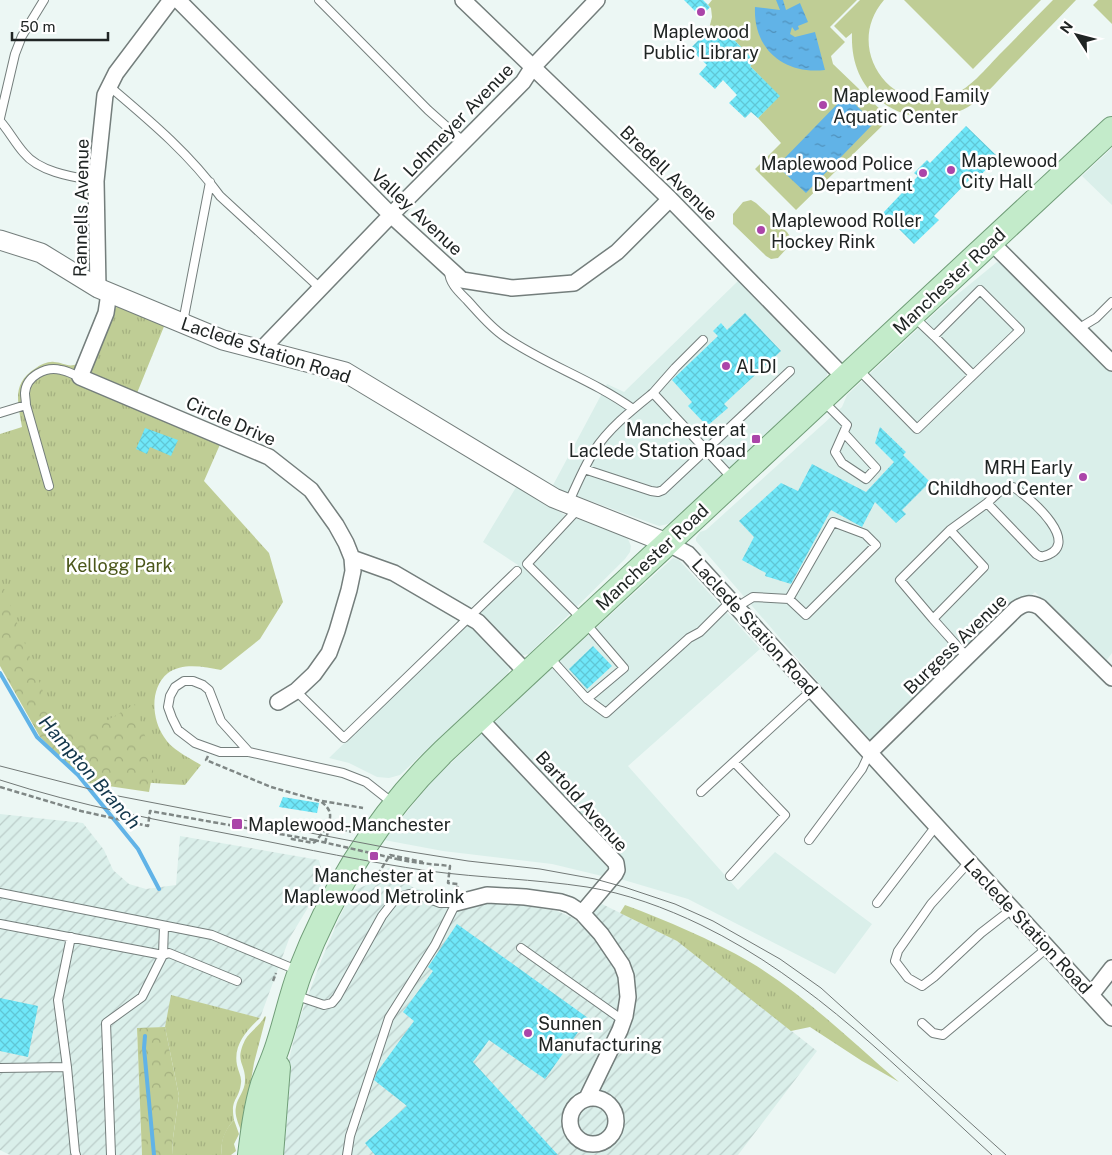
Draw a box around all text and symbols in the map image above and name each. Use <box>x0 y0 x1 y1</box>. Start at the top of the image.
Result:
marker: Maplewood Public Library <box>695 6 707 18</box>
scale bar <box>12 10 109 42</box>
north arrow <box>1052 10 1102 60</box>
text: 50 m <box>20 18 55 35</box>
text: N <box>1057 18 1076 36</box>
place label: Maplewood Public Library <box>643 21 759 63</box>
street label: Lohmeyer Avenue <box>399 59 517 181</box>
place label: Maplewood Family Aquatic Center <box>833 85 990 127</box>
marker: Maplewood Family Aquatic Center <box>817 99 829 111</box>
street label: Bredell Avenue <box>616 121 722 225</box>
street label: Rannells Avenue <box>69 139 93 277</box>
place label: Maplewood City Hall <box>961 150 1058 192</box>
place label: Maplewood Police Department <box>761 153 913 195</box>
street label: Valley Avenue <box>367 164 467 260</box>
marker: Maplewood City Hall <box>945 164 957 176</box>
marker: Maplewood Police Department <box>917 167 929 179</box>
place label: Maplewood Roller Hockey Rink <box>771 210 921 252</box>
street label: Manchester Road <box>888 223 1010 339</box>
marker: Maplewood Roller Hockey Rink <box>755 224 767 236</box>
street label: Laclede Station Road <box>178 313 354 387</box>
place label: ALDI <box>736 356 777 377</box>
marker: ALDI <box>720 360 732 372</box>
street label: Circle Drive <box>183 392 279 450</box>
place label: Manchester at Laclede Station Road <box>569 419 746 461</box>
marker: Manchester at Laclede Station Road <box>750 433 762 445</box>
place label: MRH Early Childhood Center <box>927 457 1073 499</box>
marker: MRH Early Childhood Center <box>1077 471 1089 483</box>
street label: Manchester Road <box>591 499 713 615</box>
street label: Laclede Station Road <box>688 554 822 700</box>
park label: Kellogg Park <box>65 555 173 576</box>
street label: Burgess Avenue <box>899 590 1011 698</box>
water label: Hampton Branch <box>35 711 145 833</box>
street label: Bartold Avenue <box>531 747 633 855</box>
place label: Maplewood-Manchester <box>248 814 451 835</box>
marker: Maplewood-Manchester <box>230 817 244 831</box>
marker: Manchester at Maplewood Metrolink <box>368 850 380 862</box>
street label: Laclede Station Road <box>960 854 1096 998</box>
place label: Manchester at Maplewood Metrolink <box>283 865 465 907</box>
place label: Sunnen Manufacturing <box>538 1013 662 1055</box>
marker: Sunnen Manufacturing <box>522 1027 534 1039</box>

